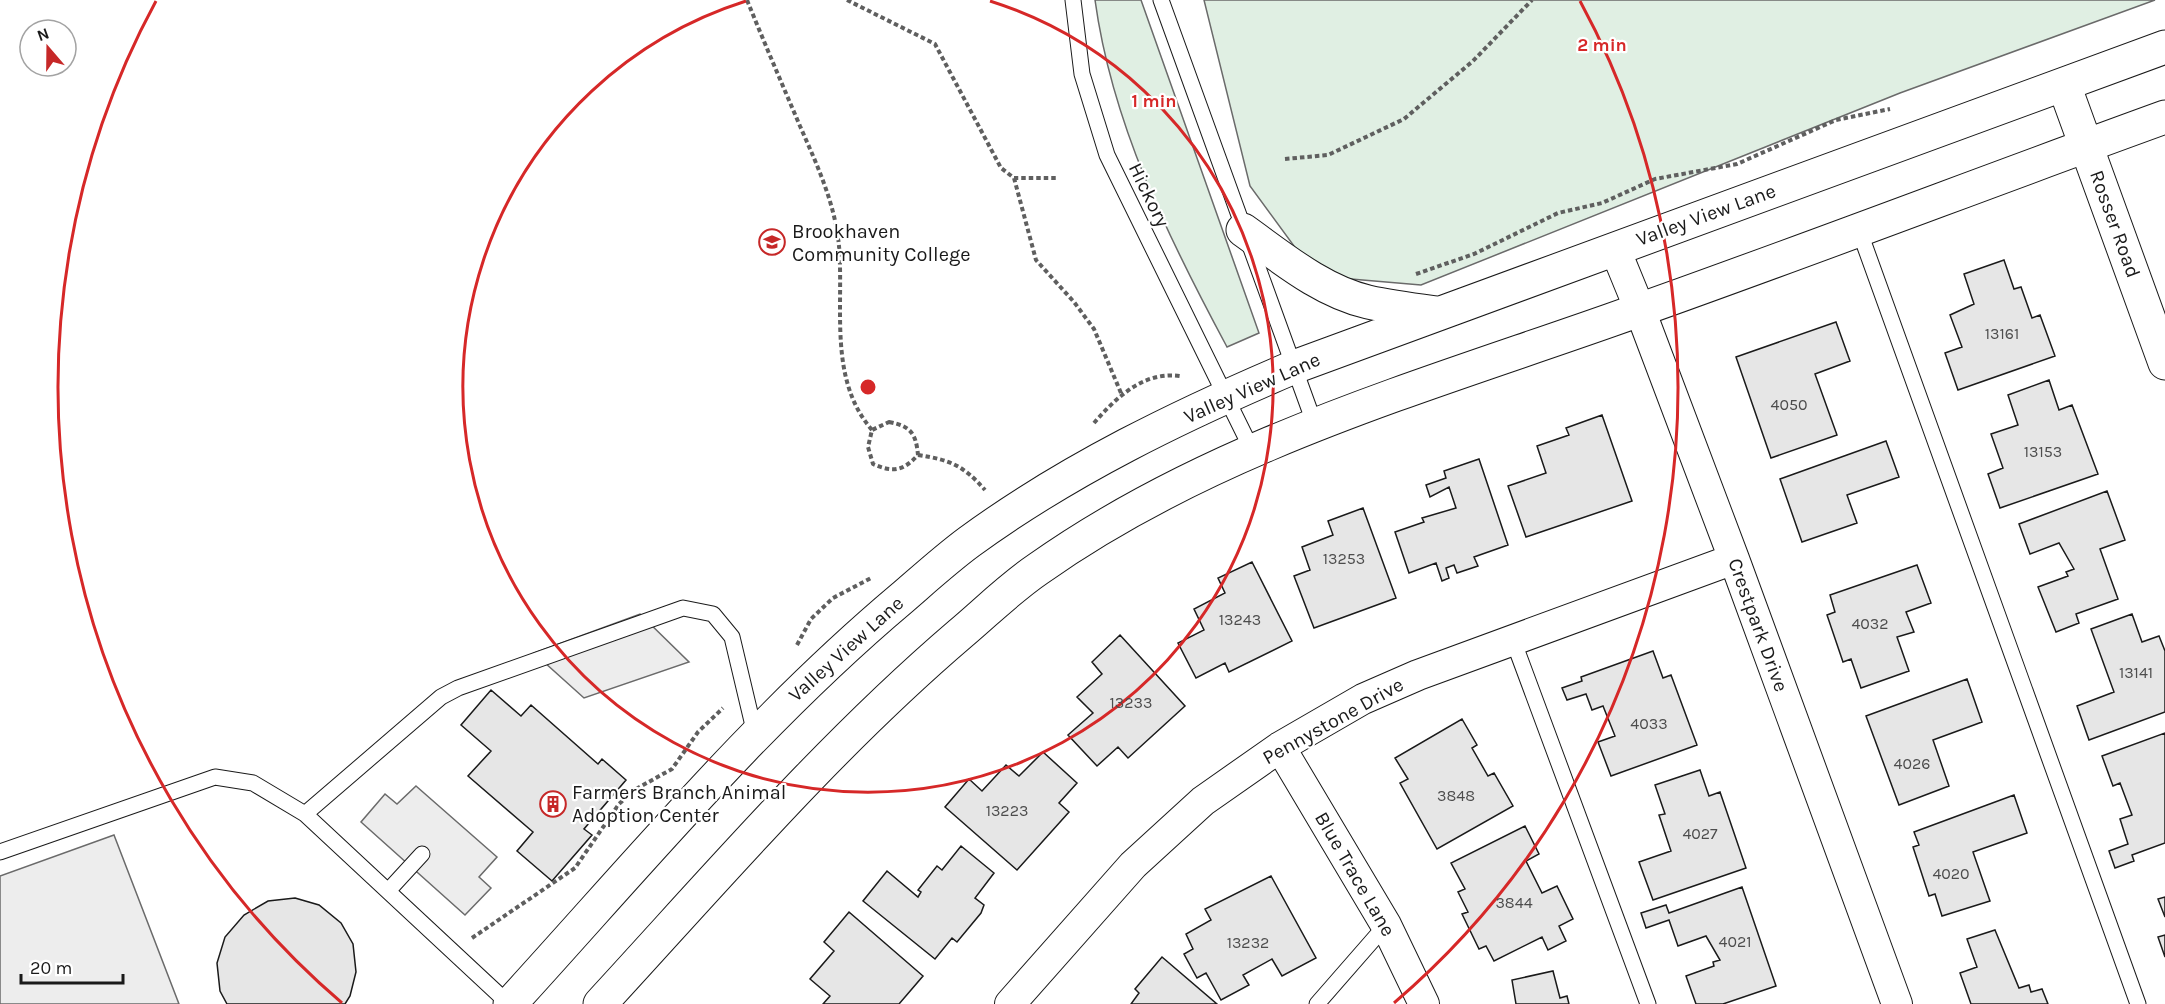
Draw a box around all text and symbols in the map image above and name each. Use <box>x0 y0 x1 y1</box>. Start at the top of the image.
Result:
north arrow <box>18 18 78 78</box>
text: N <box>34 23 52 45</box>
text: 2 min <box>1577 34 1627 56</box>
text: 1 min <box>1131 90 1177 112</box>
street label: Hickory <box>1124 159 1174 231</box>
street label: Rosser Road <box>2085 167 2145 281</box>
street label: Valley View Lane <box>1633 179 1779 251</box>
place label: Brookhaven Community College <box>792 220 971 266</box>
school or university icon: Brookhaven Community College <box>757 227 787 257</box>
house number: 13161 <box>1985 324 2019 343</box>
street label: Valley View Lane <box>1180 348 1324 428</box>
centre of rings <box>858 377 878 397</box>
house number: 4050 <box>1771 395 1807 414</box>
house number: 13153 <box>2024 442 2062 461</box>
house number: 13253 <box>1323 549 1365 568</box>
street label: Crestpark Drive <box>1723 555 1793 695</box>
street label: Valley View Lane <box>784 591 908 707</box>
house number: 13243 <box>1219 610 1261 629</box>
house number: 4032 <box>1851 614 1889 633</box>
house number: 13141 <box>2119 663 2153 682</box>
street label: Pennystone Drive <box>1259 673 1407 769</box>
house number: 13233 <box>1110 693 1152 712</box>
house number: 4033 <box>1630 714 1668 733</box>
house number: 4026 <box>1894 754 1930 773</box>
place label: Farmers Branch Animal Adoption Center <box>572 781 786 827</box>
house number: 3848 <box>1437 786 1475 805</box>
building icon: Farmers Branch Animal Adoption Center <box>538 789 568 819</box>
house number: 13223 <box>986 801 1028 820</box>
street label: Blue Trace Lane <box>1310 808 1400 940</box>
house number: 4027 <box>1682 824 1718 843</box>
house number: 4020 <box>1932 864 1970 883</box>
house number: 3844 <box>1495 893 1533 912</box>
house number: 4021 <box>1719 932 1752 951</box>
house number: 13232 <box>1227 933 1269 952</box>
scale bar <box>21 947 123 985</box>
text: 20 m <box>30 957 72 979</box>

